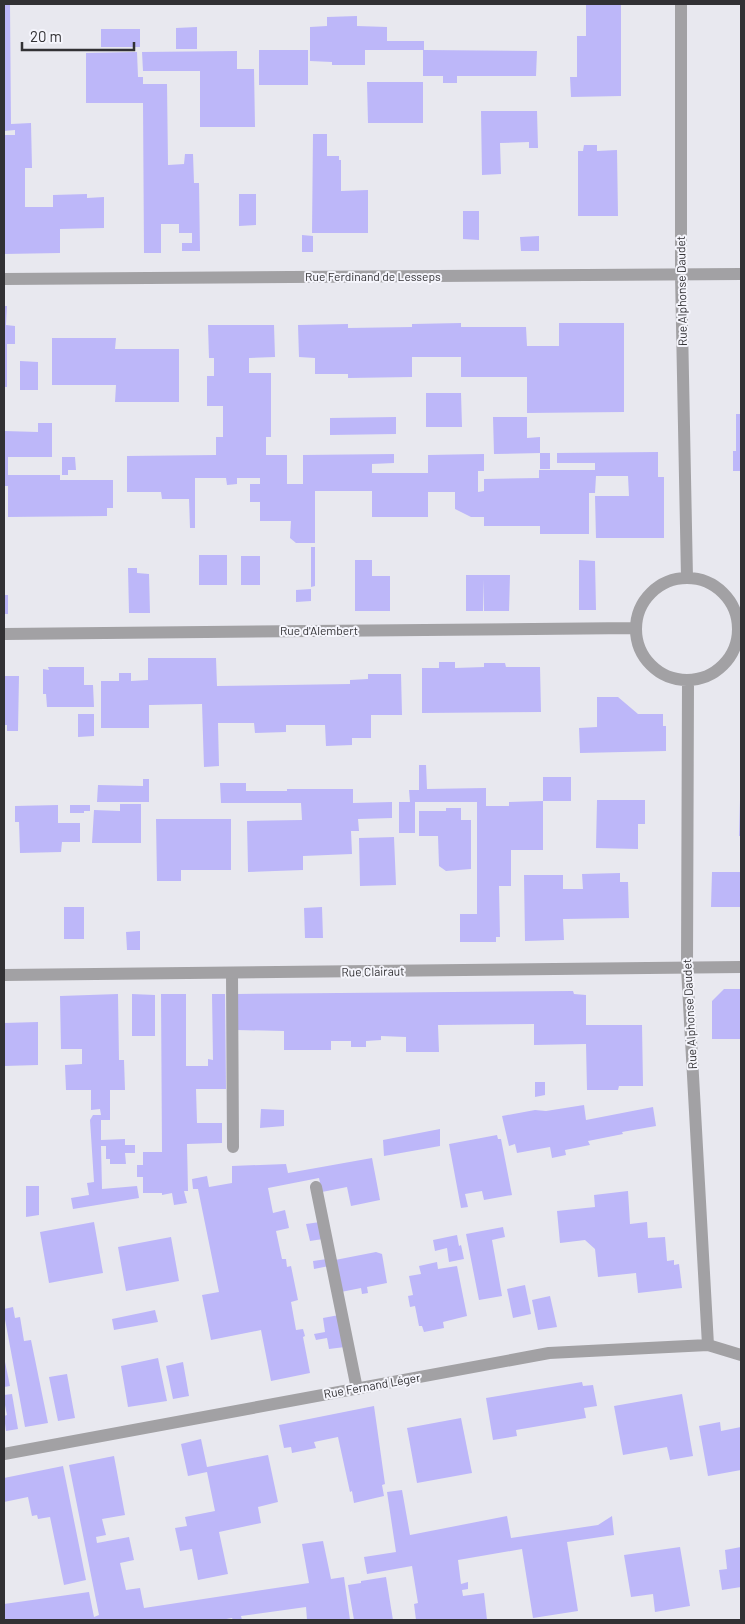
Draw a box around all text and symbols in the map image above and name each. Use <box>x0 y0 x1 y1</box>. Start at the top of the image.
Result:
scale bar <box>22 20 135 52</box>
text: 20 m <box>30 27 62 45</box>
street label: Rue Alphonse Daudet <box>673 236 689 346</box>
street label: Rue Ferdinand de Lesseps <box>305 269 441 283</box>
street label: Rue d'Alembert <box>280 623 358 637</box>
street label: Rue Alphonse Daudet <box>679 959 699 1070</box>
street label: Rue Clairaut <box>341 963 405 979</box>
street label: Rue Fernand Léger <box>322 1370 422 1400</box>

